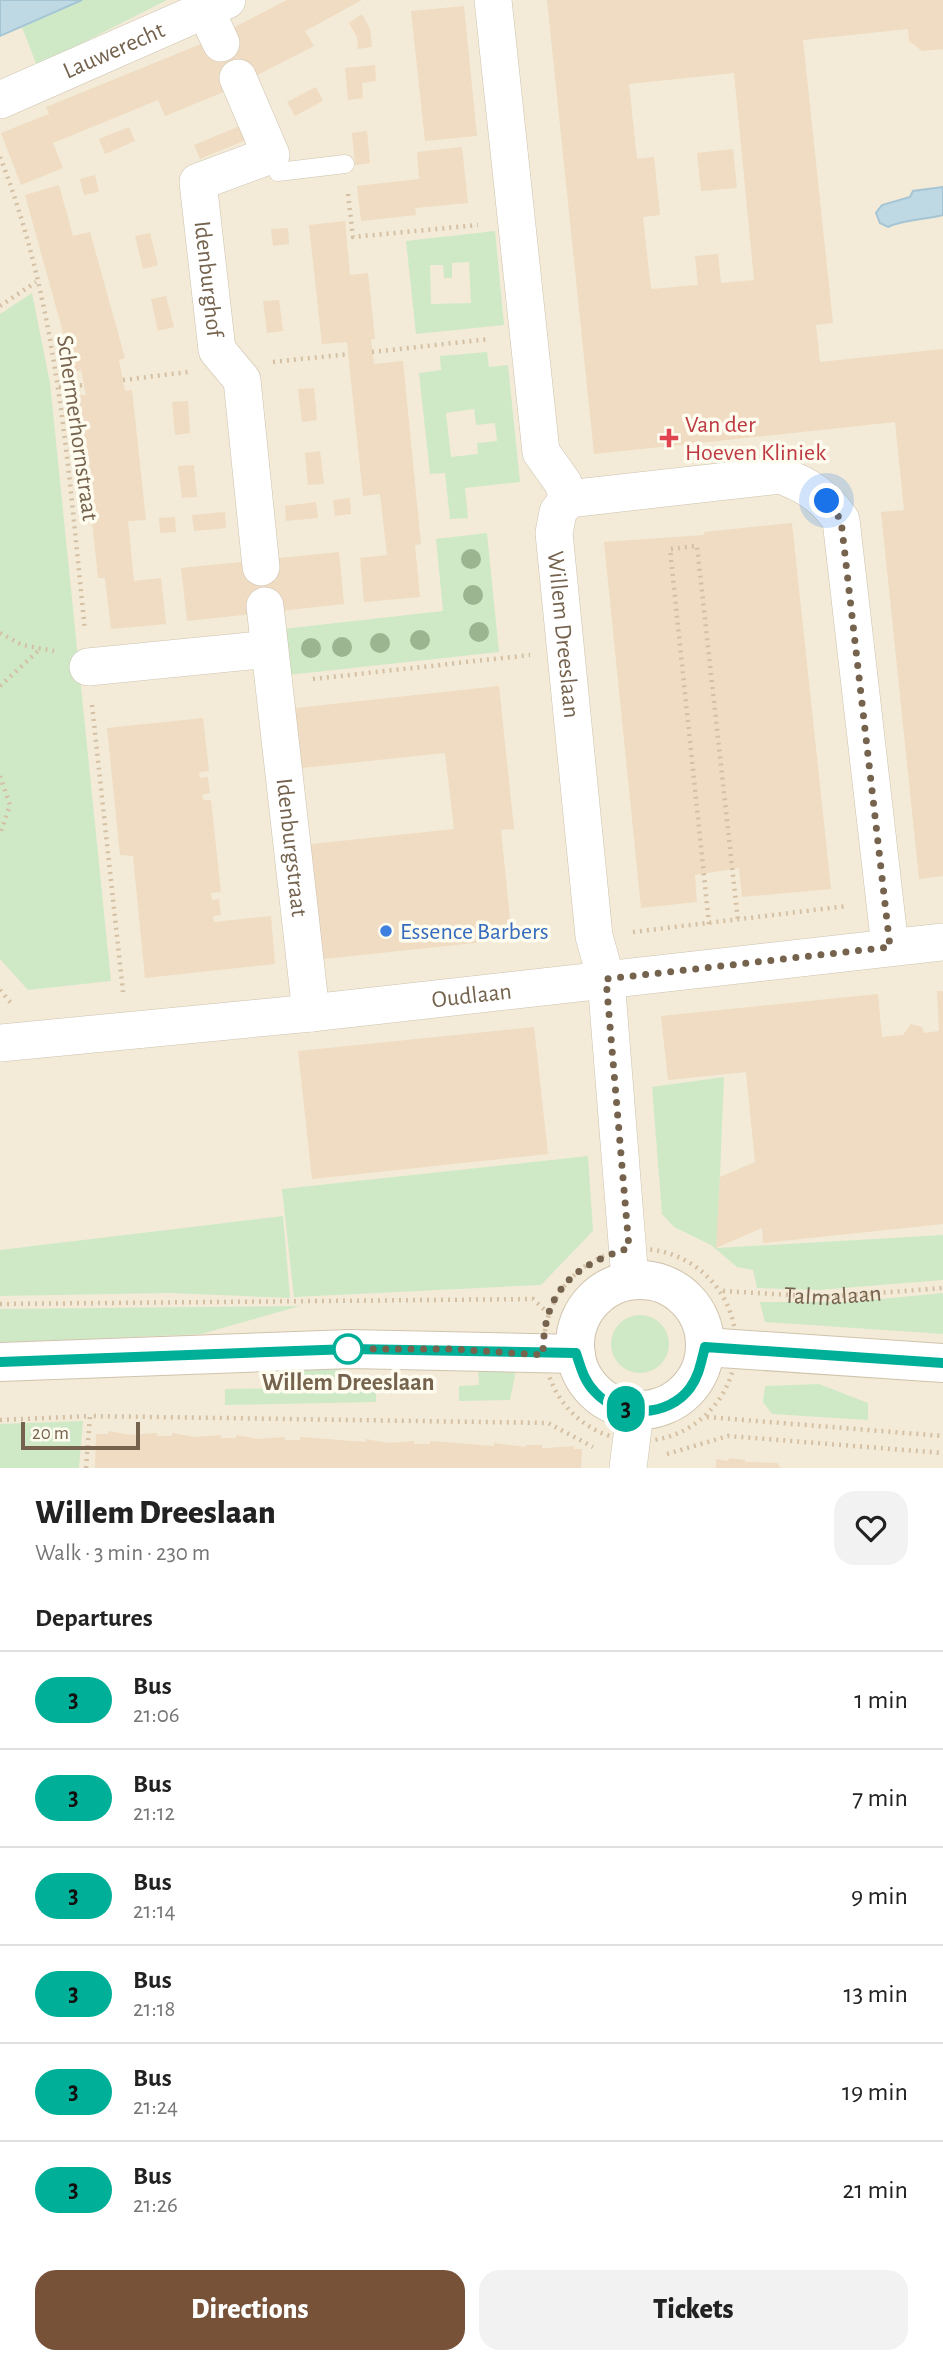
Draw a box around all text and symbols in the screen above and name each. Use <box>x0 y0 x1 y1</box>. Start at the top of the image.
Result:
street label: Lauwerecht <box>60 18 169 84</box>
street label: Idenburghof <box>189 220 227 340</box>
street label: Schermerhornstraat <box>52 334 102 523</box>
place label: Van der Hoeven Kliniek <box>685 413 826 465</box>
marker: Van der Hoeven Kliniek <box>659 428 679 448</box>
your location <box>809 483 844 518</box>
street label: Willem Dreeslaan <box>543 550 583 719</box>
street label: Idenburgstraat <box>272 777 311 919</box>
place label: Essence Barbers <box>400 920 549 944</box>
marker: Essence Barbers <box>378 923 394 939</box>
street label: Oudlaan <box>430 980 513 1012</box>
street label: Talmalaan <box>783 1282 883 1310</box>
marker: Willem Dreeslaan <box>333 1334 363 1364</box>
place label: Willem Dreeslaan <box>262 1371 434 1395</box>
line badge: 3 <box>603 1386 649 1432</box>
text: 3 <box>621 1397 631 1421</box>
scale bar <box>21 1419 140 1451</box>
text: 20 m <box>32 1424 69 1443</box>
button: heart <box>834 1491 908 1565</box>
text: Willem Dreeslaan <box>35 1497 276 1530</box>
text: Walk · 3 min · 230 m <box>35 1542 210 1565</box>
text: Departures <box>35 1605 153 1631</box>
text: Bus <box>133 1673 172 1699</box>
text: 1 min <box>854 1687 908 1713</box>
text: 3 <box>68 1688 79 1712</box>
text: 21:06 <box>133 1704 180 1727</box>
text: Bus <box>133 1771 172 1797</box>
text: 7 min <box>852 1785 908 1811</box>
text: 3 <box>68 1786 79 1810</box>
text: 21:12 <box>133 1802 175 1825</box>
text: Bus <box>133 1869 172 1895</box>
text: 9 min <box>851 1883 908 1909</box>
text: 3 <box>68 1884 79 1908</box>
text: 21:14 <box>133 1900 176 1923</box>
text: Bus <box>133 1967 172 1993</box>
text: 13 min <box>844 1981 908 2007</box>
text: 3 <box>68 1982 79 2006</box>
text: 21:18 <box>133 1998 175 2021</box>
text: Bus <box>133 2065 172 2091</box>
text: 19 min <box>842 2079 908 2105</box>
text: 3 <box>68 2080 79 2104</box>
text: 21:24 <box>133 2096 178 2119</box>
text: Bus <box>133 2163 172 2189</box>
text: 21 min <box>842 2177 908 2203</box>
text: 3 <box>68 2178 79 2202</box>
text: 21:26 <box>133 2194 178 2217</box>
button: Directions <box>35 2270 465 2350</box>
button: Tickets <box>479 2270 908 2350</box>

